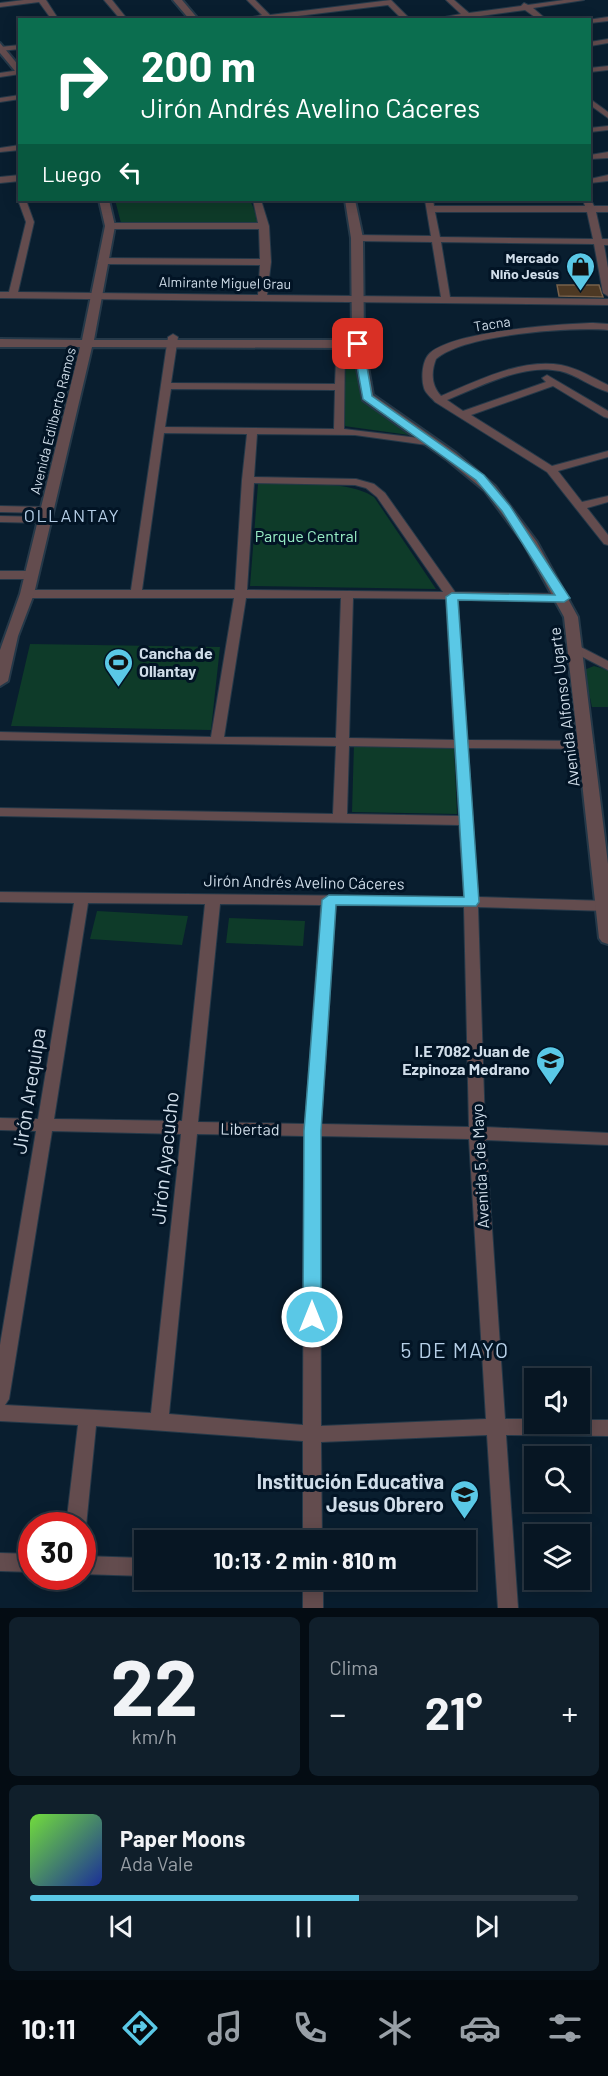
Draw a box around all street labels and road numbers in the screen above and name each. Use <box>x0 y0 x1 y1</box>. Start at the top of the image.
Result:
street label: Almirante Miguel Grau <box>159 273 291 292</box>
street label: Tacna <box>472 312 511 335</box>
street label: Avenida Edilberto Ramos <box>26 345 79 496</box>
street label: Avenida Alfonso Ugarte <box>544 626 583 788</box>
street label: Jirón Andrés Avelino Cáceres <box>203 870 405 893</box>
street label: Jirón Arequipa <box>6 1026 50 1156</box>
street label: Jirón Ayacucho <box>145 1090 183 1225</box>
street label: Avenida 5 de Mayo <box>467 1103 492 1229</box>
street label: Libertad <box>220 1118 280 1139</box>

